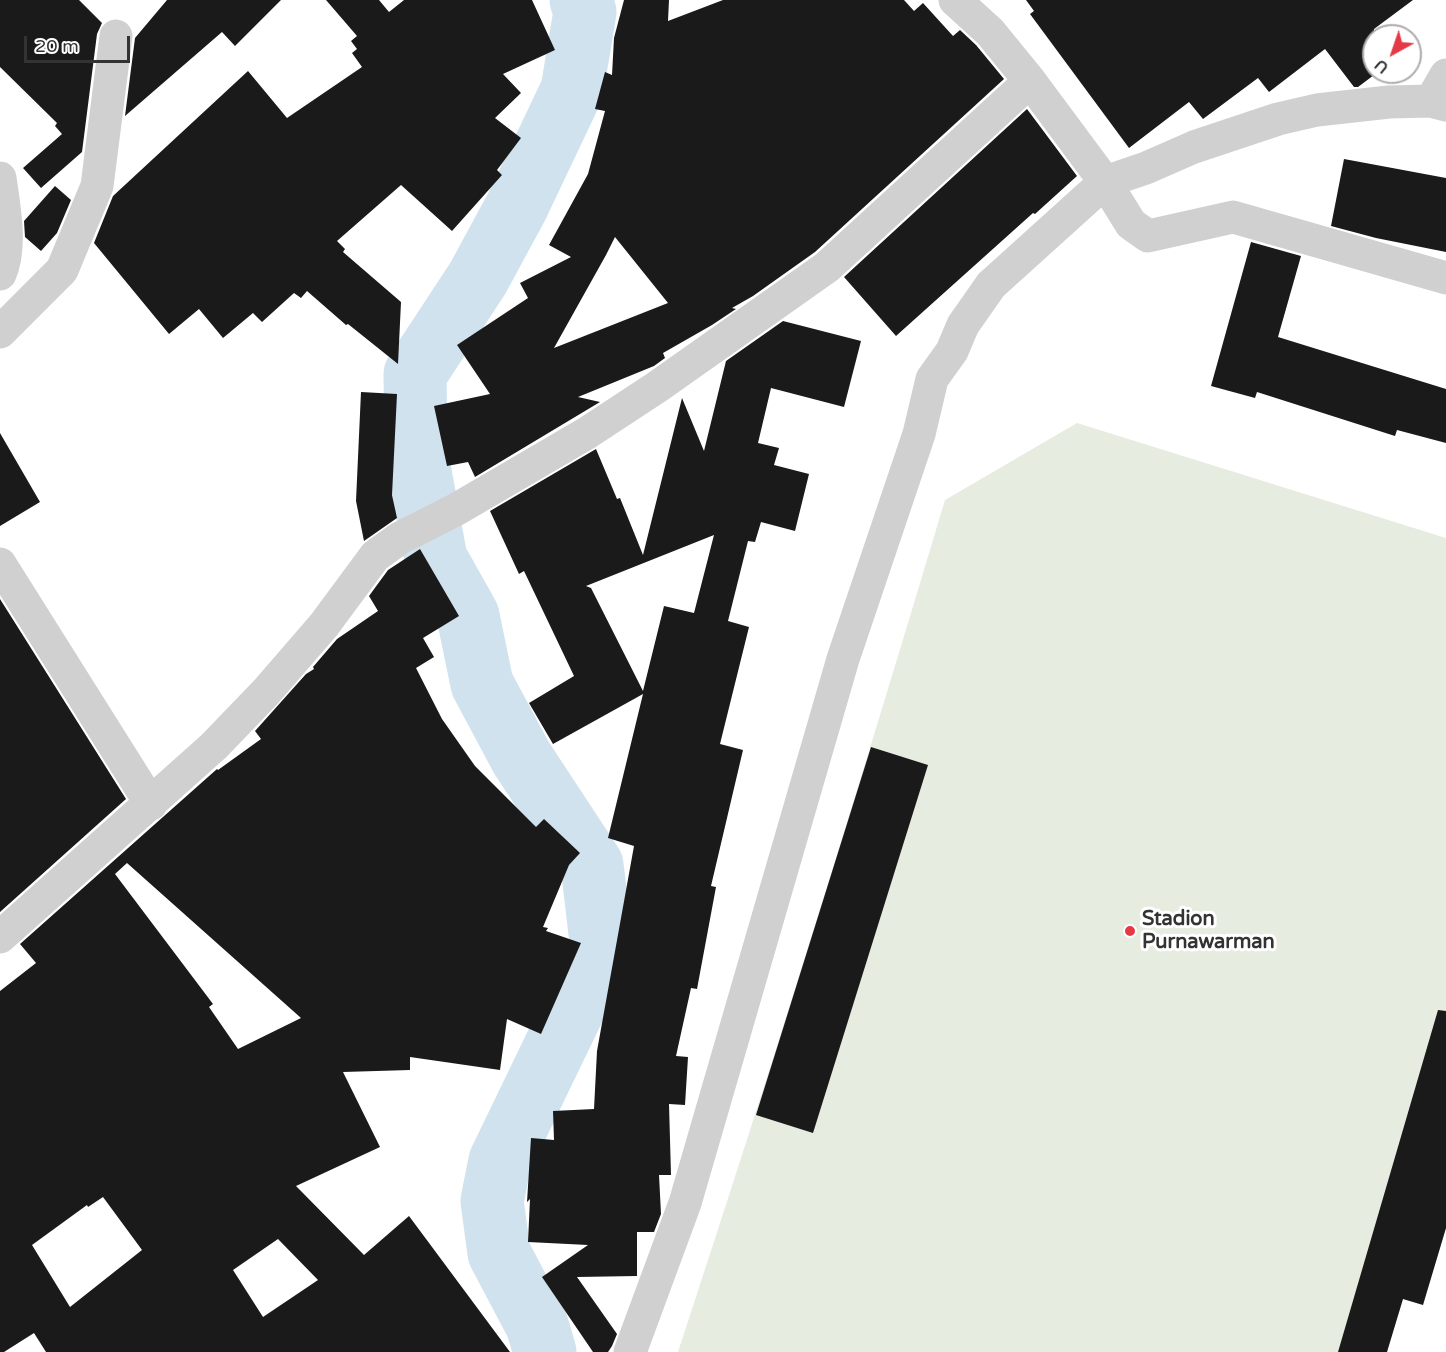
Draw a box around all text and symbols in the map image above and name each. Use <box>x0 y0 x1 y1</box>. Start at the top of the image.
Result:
scale bar <box>27 24 134 62</box>
north arrow <box>1362 24 1422 84</box>
text: 20 m <box>35 35 79 57</box>
text: U <box>1371 55 1393 78</box>
place label: Stadion Purnawarman <box>1142 908 1275 955</box>
marker: Stadion Purnawarman <box>1123 924 1137 938</box>

